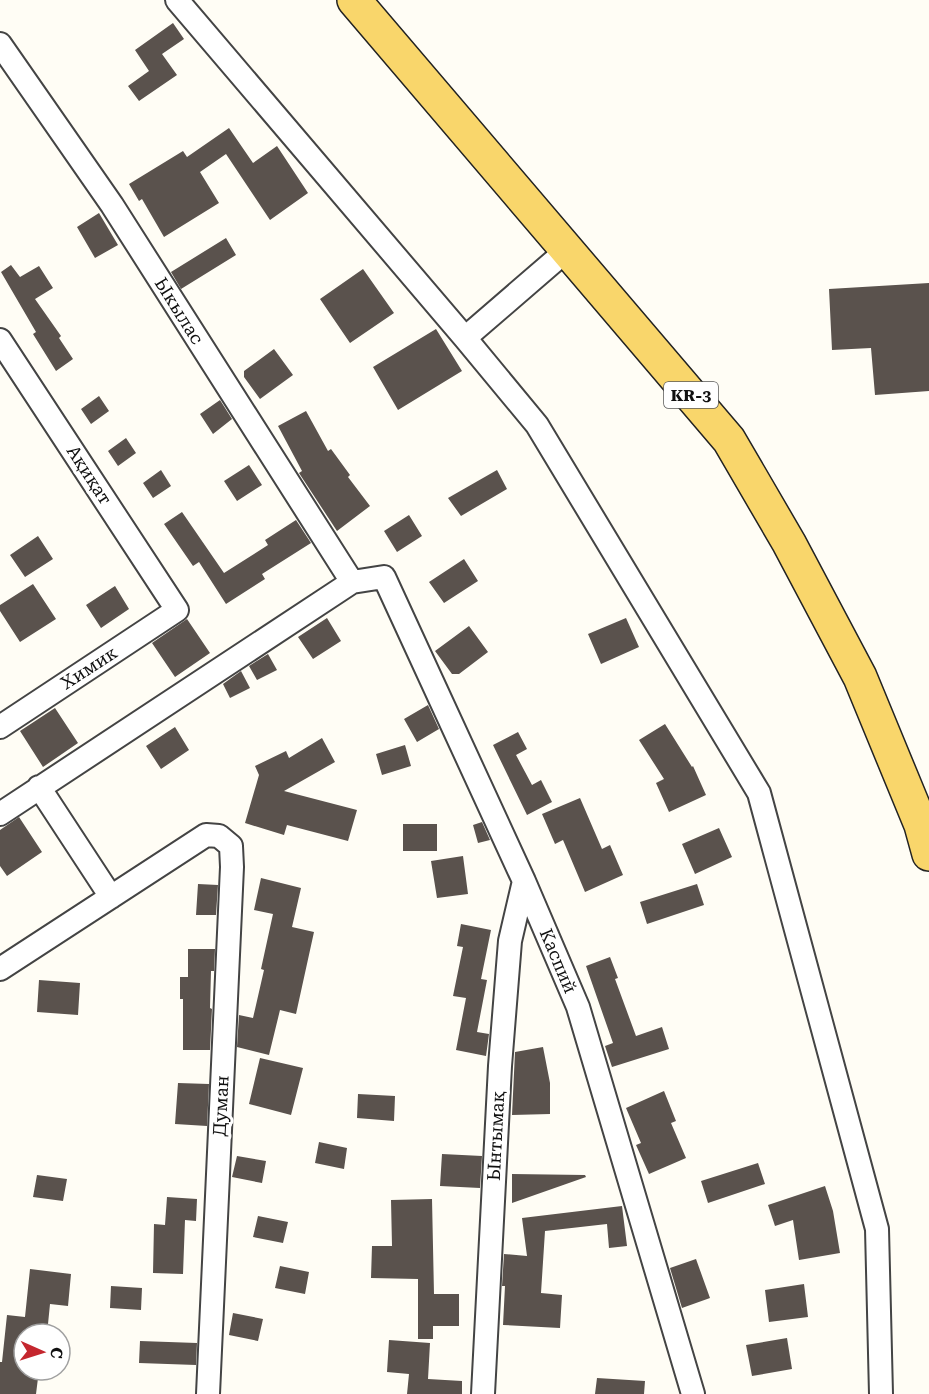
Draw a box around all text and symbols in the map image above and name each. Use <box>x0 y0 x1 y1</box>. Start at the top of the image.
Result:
street label: Ыкылас <box>151 273 208 348</box>
road number: KR-3 <box>664 382 718 408</box>
street label: Ақиқат <box>63 441 116 508</box>
street label: Химик <box>56 641 121 694</box>
street label: Каспий <box>535 925 581 996</box>
street label: Думан <box>208 1075 233 1137</box>
street label: Ынтымақ <box>483 1091 508 1181</box>
north arrow <box>12 1322 72 1382</box>
text: С <box>47 1347 66 1359</box>

